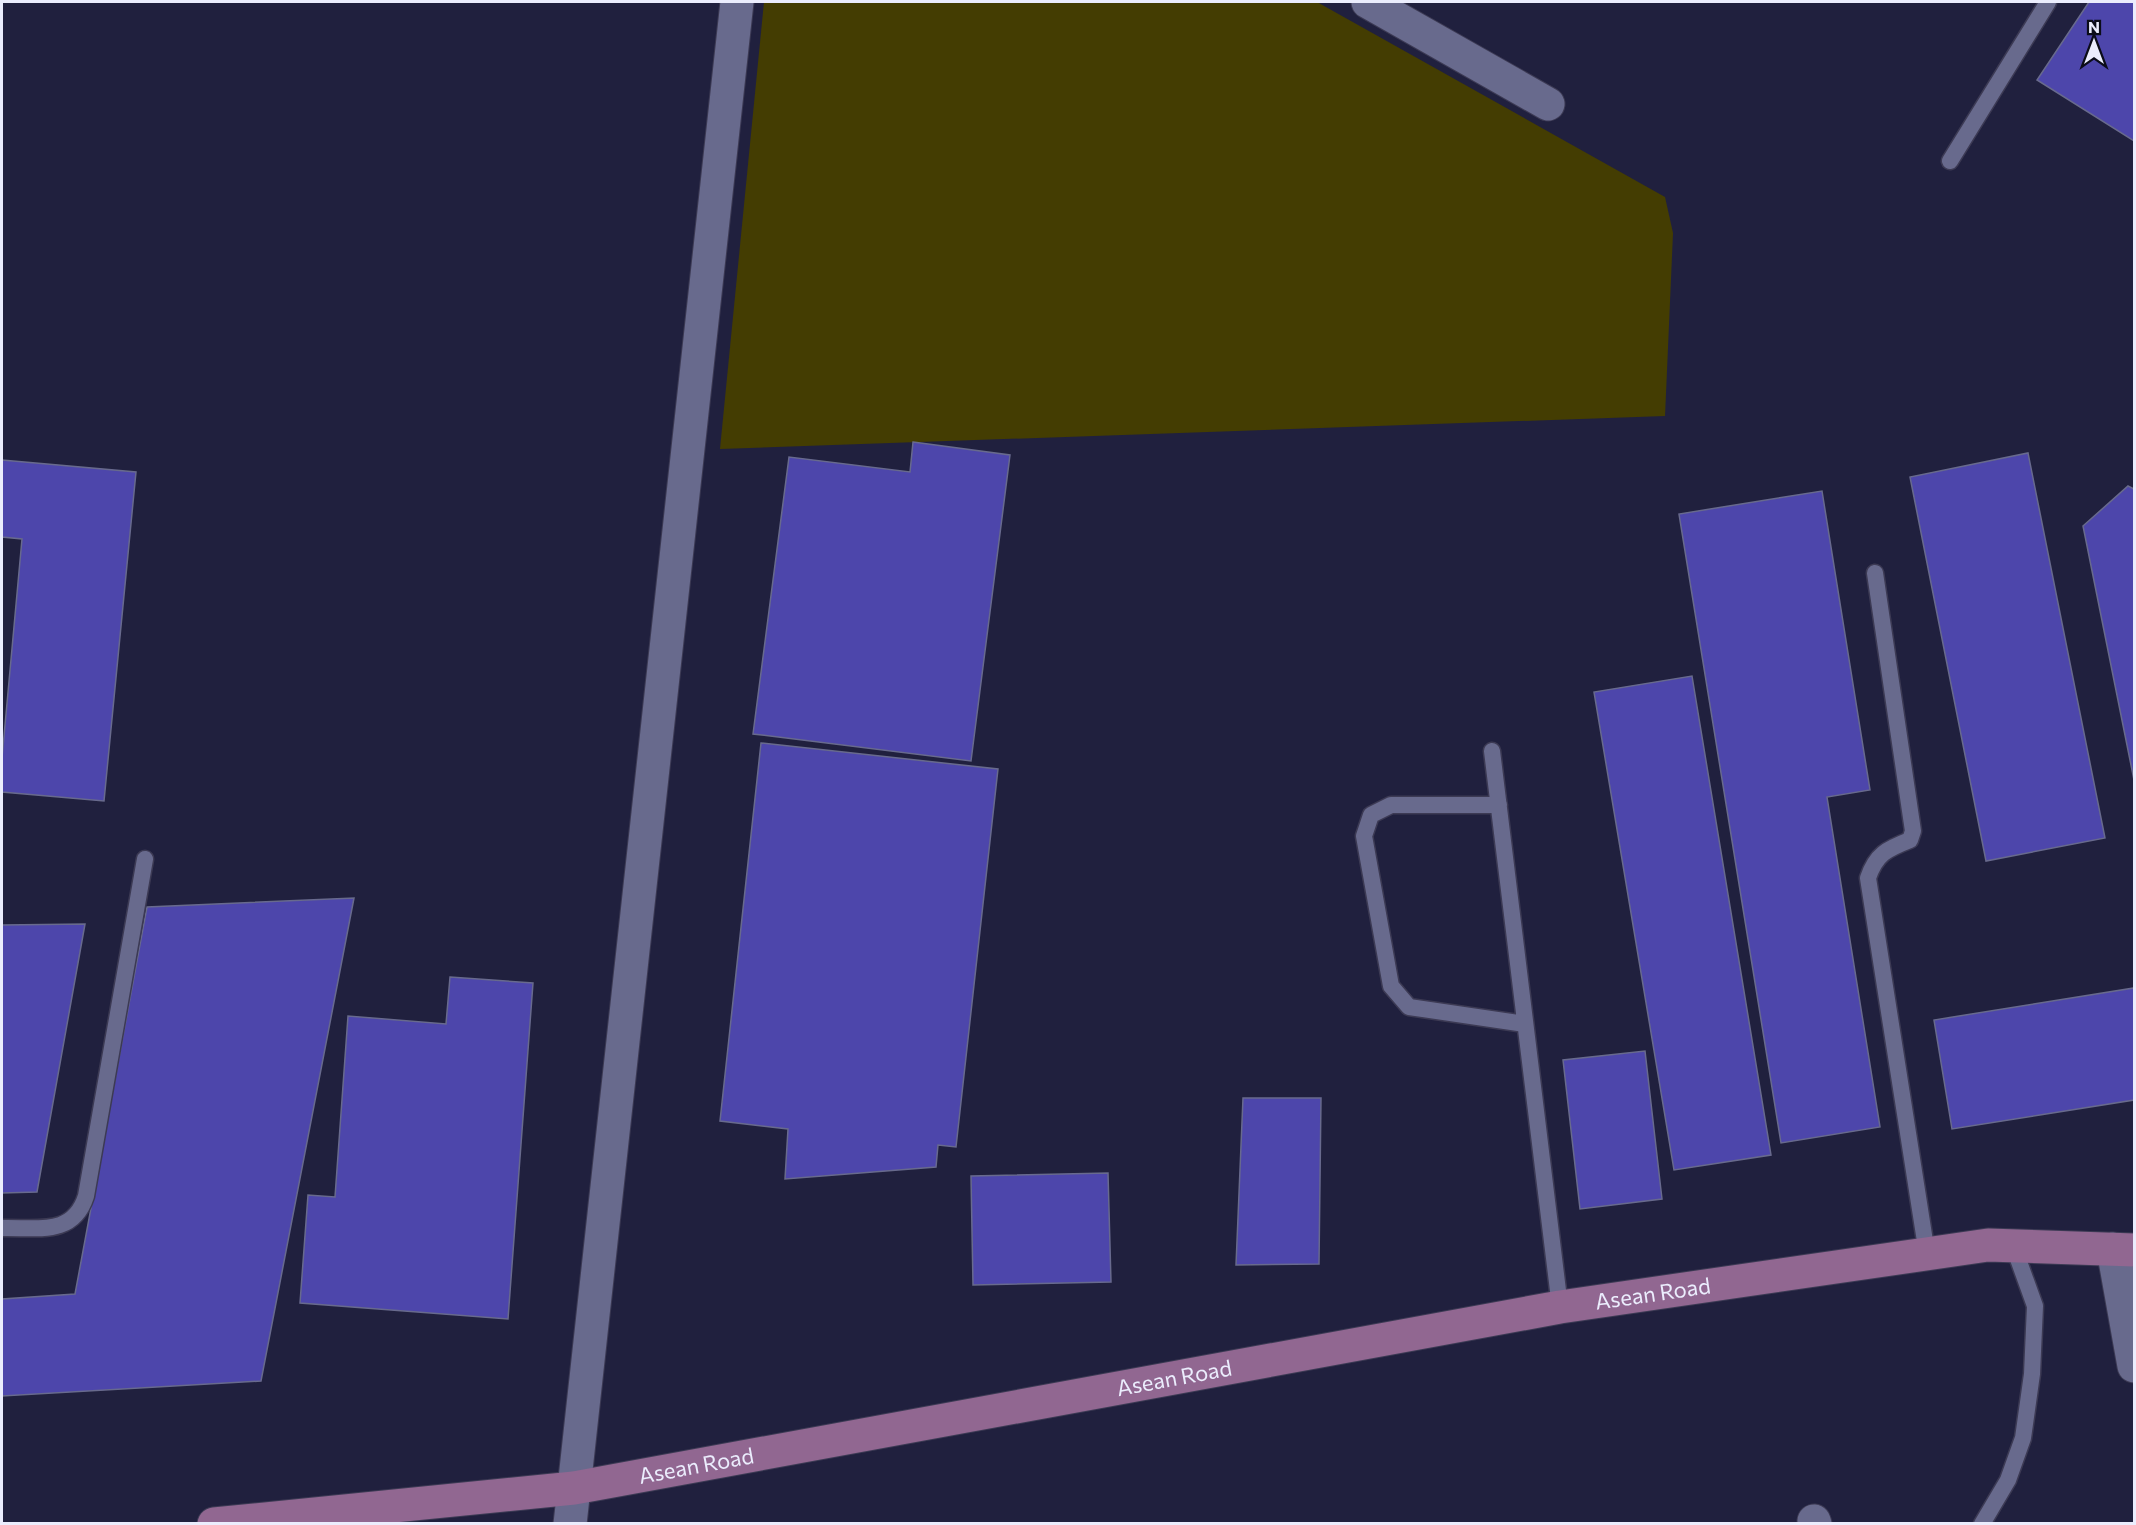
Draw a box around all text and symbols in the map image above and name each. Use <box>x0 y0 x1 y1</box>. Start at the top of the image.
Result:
north arrow <box>2064 12 2124 72</box>
text: N <box>2088 17 2100 36</box>
street label: Asean Road <box>1593 1271 1712 1315</box>
street label: Asean Road <box>1114 1354 1234 1401</box>
street label: Asean Road <box>636 1441 756 1489</box>

